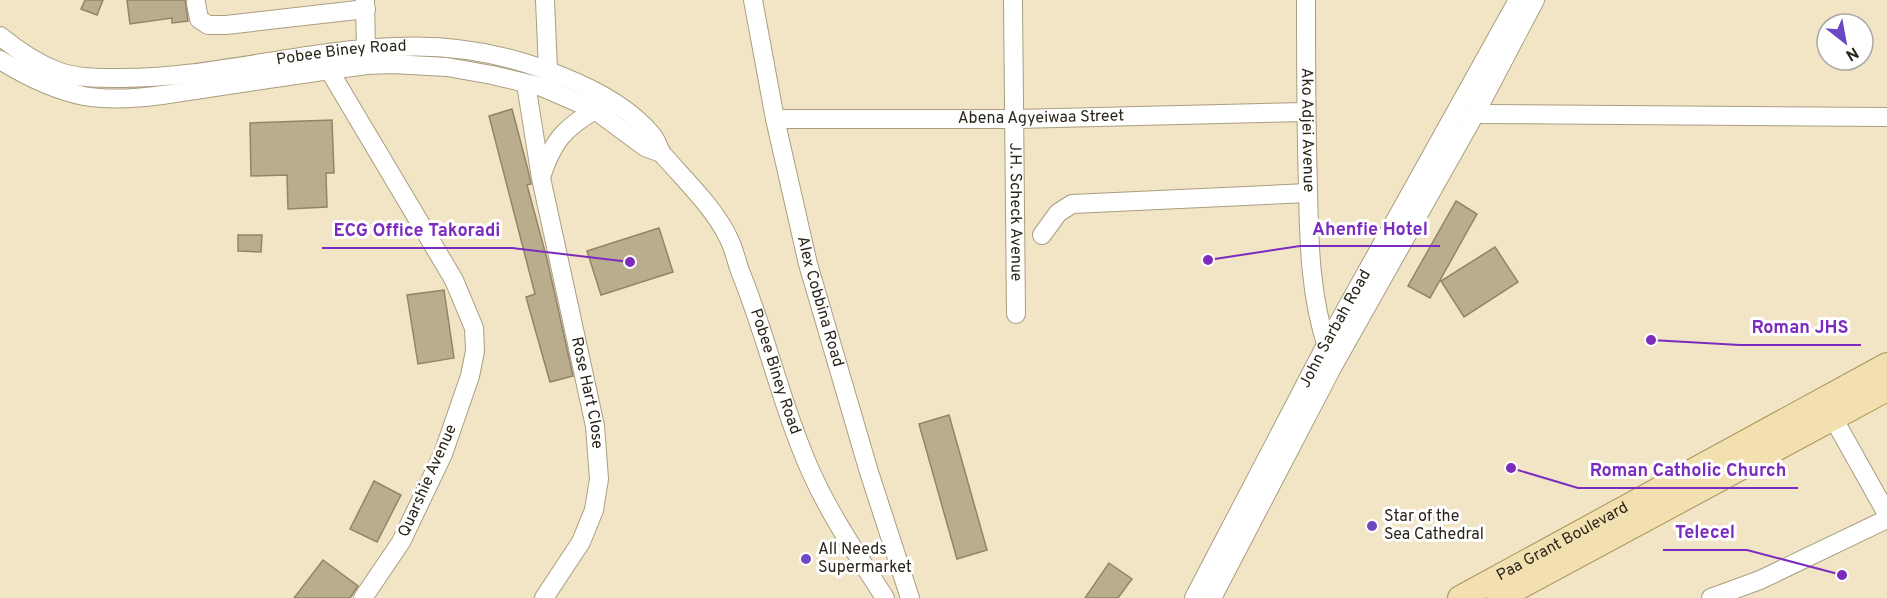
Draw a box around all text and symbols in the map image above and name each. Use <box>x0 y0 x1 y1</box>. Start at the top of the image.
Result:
north arrow <box>1815 12 1875 72</box>
street label: Pobee Biney Road <box>275 37 407 71</box>
text: N <box>1842 42 1862 65</box>
street label: Ako Adjei Avenue <box>1296 68 1318 193</box>
street label: Abena Agyeiwaa Street <box>958 106 1125 129</box>
street label: J.H. Scheck Avenue <box>1004 142 1026 282</box>
callout: Ahenfie Hotel <box>1300 210 1440 246</box>
callout: ECG Office Takoradi <box>322 212 512 248</box>
text: Ahenfie Hotel <box>1312 219 1428 242</box>
text: ECG Office Takoradi <box>334 220 500 243</box>
street label: Alex Cobbina Road <box>792 234 848 369</box>
street label: John Sarbah Road <box>1295 266 1376 391</box>
street label: Pobee Biney Road <box>745 306 805 437</box>
callout: Roman JHS <box>1740 309 1861 345</box>
text: Roman JHS <box>1751 317 1849 340</box>
street label: Rose Hart Close <box>566 335 607 450</box>
street label: Quarshie Avenue <box>394 422 462 540</box>
callout: Roman Catholic Church <box>1578 452 1798 488</box>
text: Roman Catholic Church <box>1590 460 1786 483</box>
street label: Paa Grant Boulevard <box>1493 498 1632 586</box>
place label: Star of the Sea Cathedral <box>1384 507 1484 545</box>
callout: Telecel <box>1663 514 1747 550</box>
marker: Star of the Sea Cathedral <box>1365 519 1379 533</box>
text: Telecel <box>1675 522 1735 545</box>
place label: All Needs Supermarket <box>818 540 912 578</box>
marker: All Needs Supermarket <box>799 552 813 566</box>

